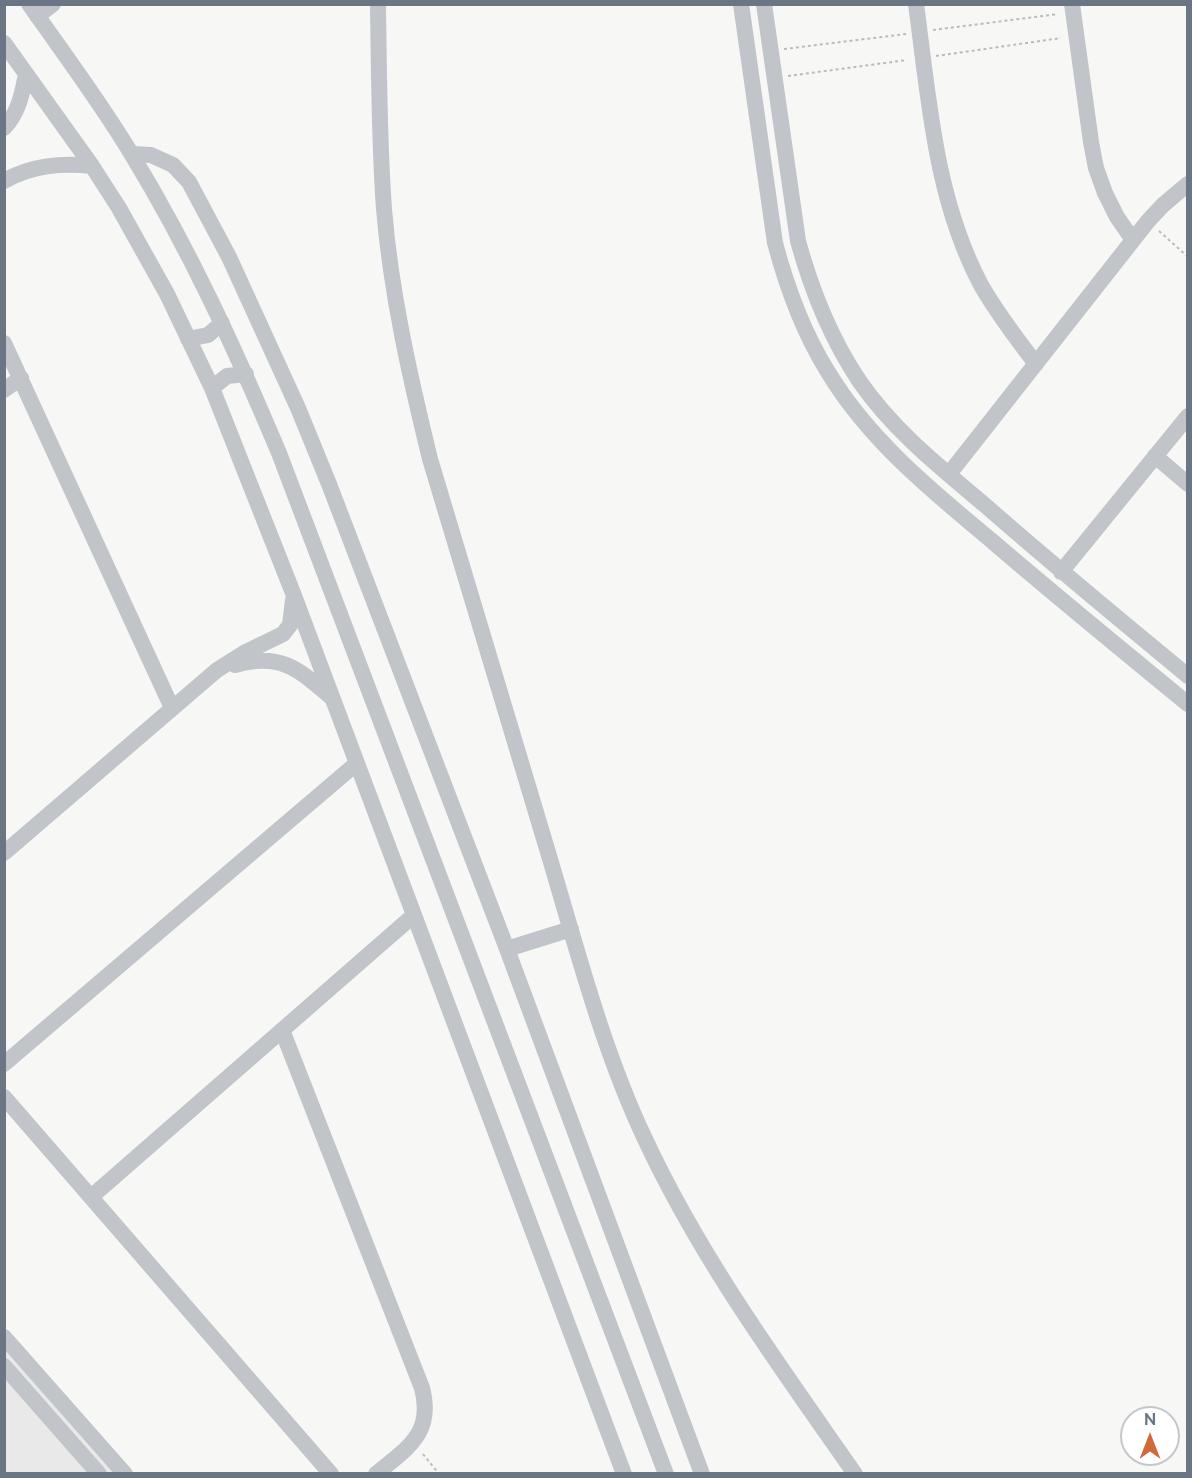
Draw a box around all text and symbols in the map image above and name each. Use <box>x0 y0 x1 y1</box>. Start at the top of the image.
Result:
north arrow <box>1120 1406 1180 1466</box>
text: N <box>1144 1410 1156 1429</box>

